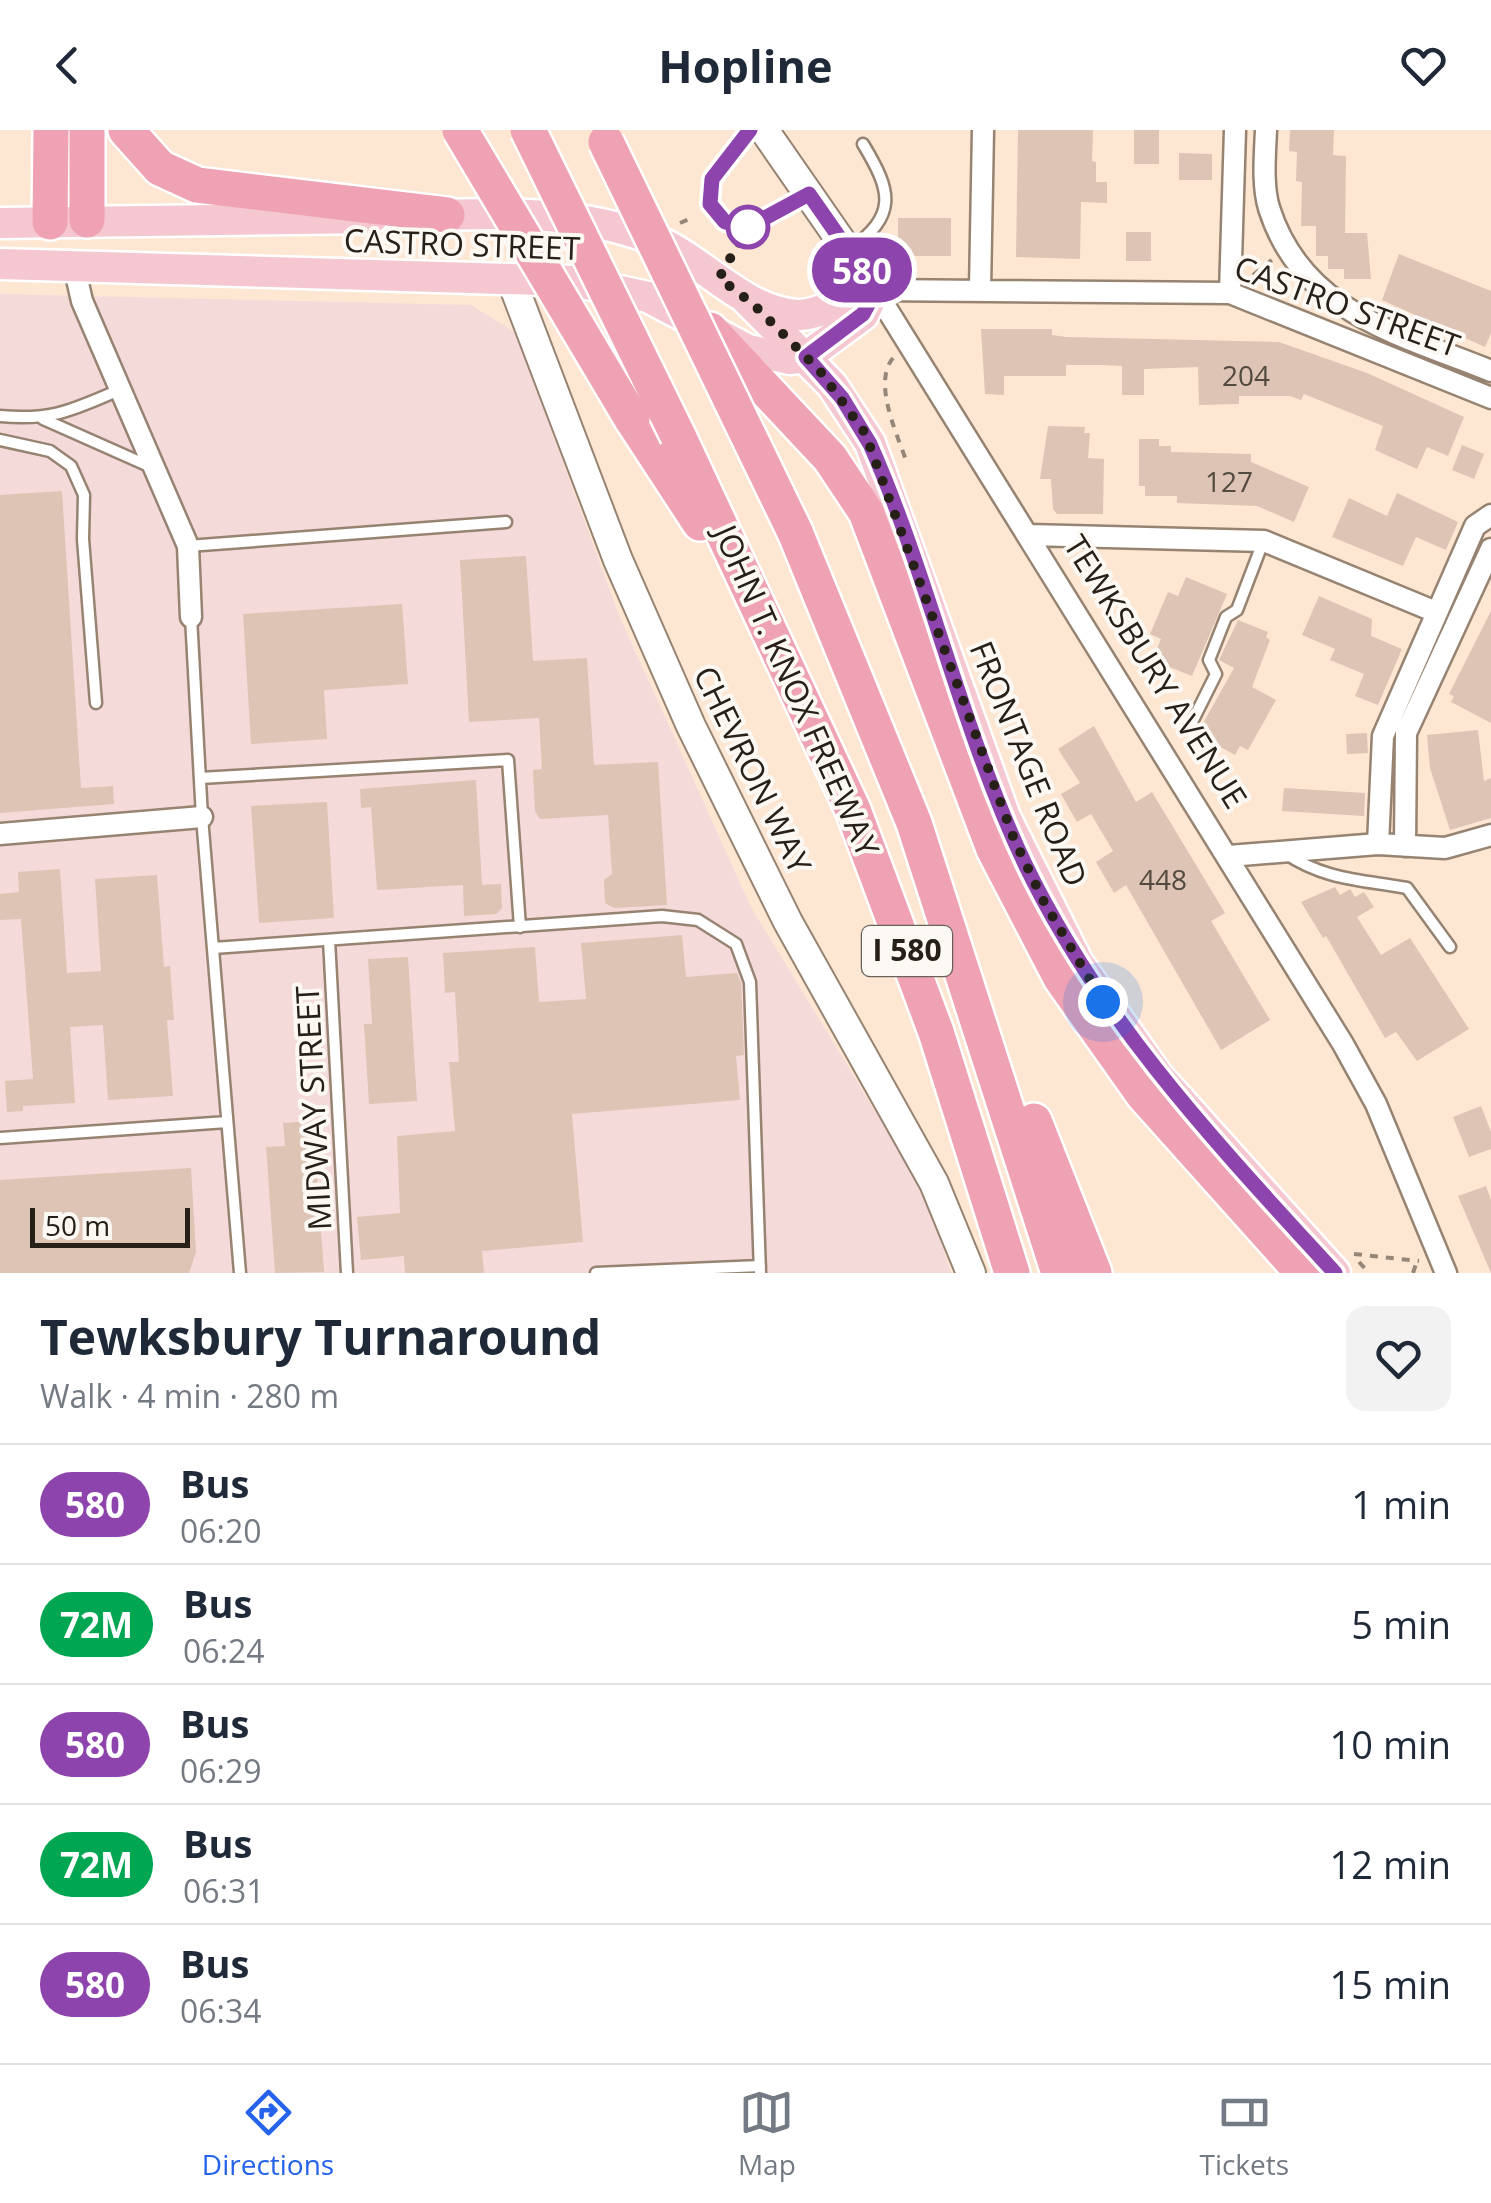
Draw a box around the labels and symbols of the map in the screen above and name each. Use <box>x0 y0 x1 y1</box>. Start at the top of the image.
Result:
unlabelled marker <box>727 206 769 248</box>
street label: CASTRO STREET <box>343 218 581 269</box>
line badge: 580 <box>804 238 920 302</box>
street label: CASTRO STREET <box>1229 245 1466 366</box>
house number: 204 <box>1222 356 1270 394</box>
house number: 127 <box>1205 462 1253 500</box>
street label: JOHN T. KNOX FREEWAY <box>704 515 890 863</box>
street label: TEWKSBURY AVENUE <box>1055 527 1258 816</box>
street label: FRONTAGE ROAD <box>961 635 1098 892</box>
street label: CHEVRON WAY <box>685 659 822 880</box>
house number: 448 <box>1139 860 1187 898</box>
road number: I 580 <box>862 926 952 976</box>
your location <box>1078 977 1128 1027</box>
street label: MIDWAY STREET <box>285 984 340 1232</box>
scale bar <box>30 1203 190 1248</box>

